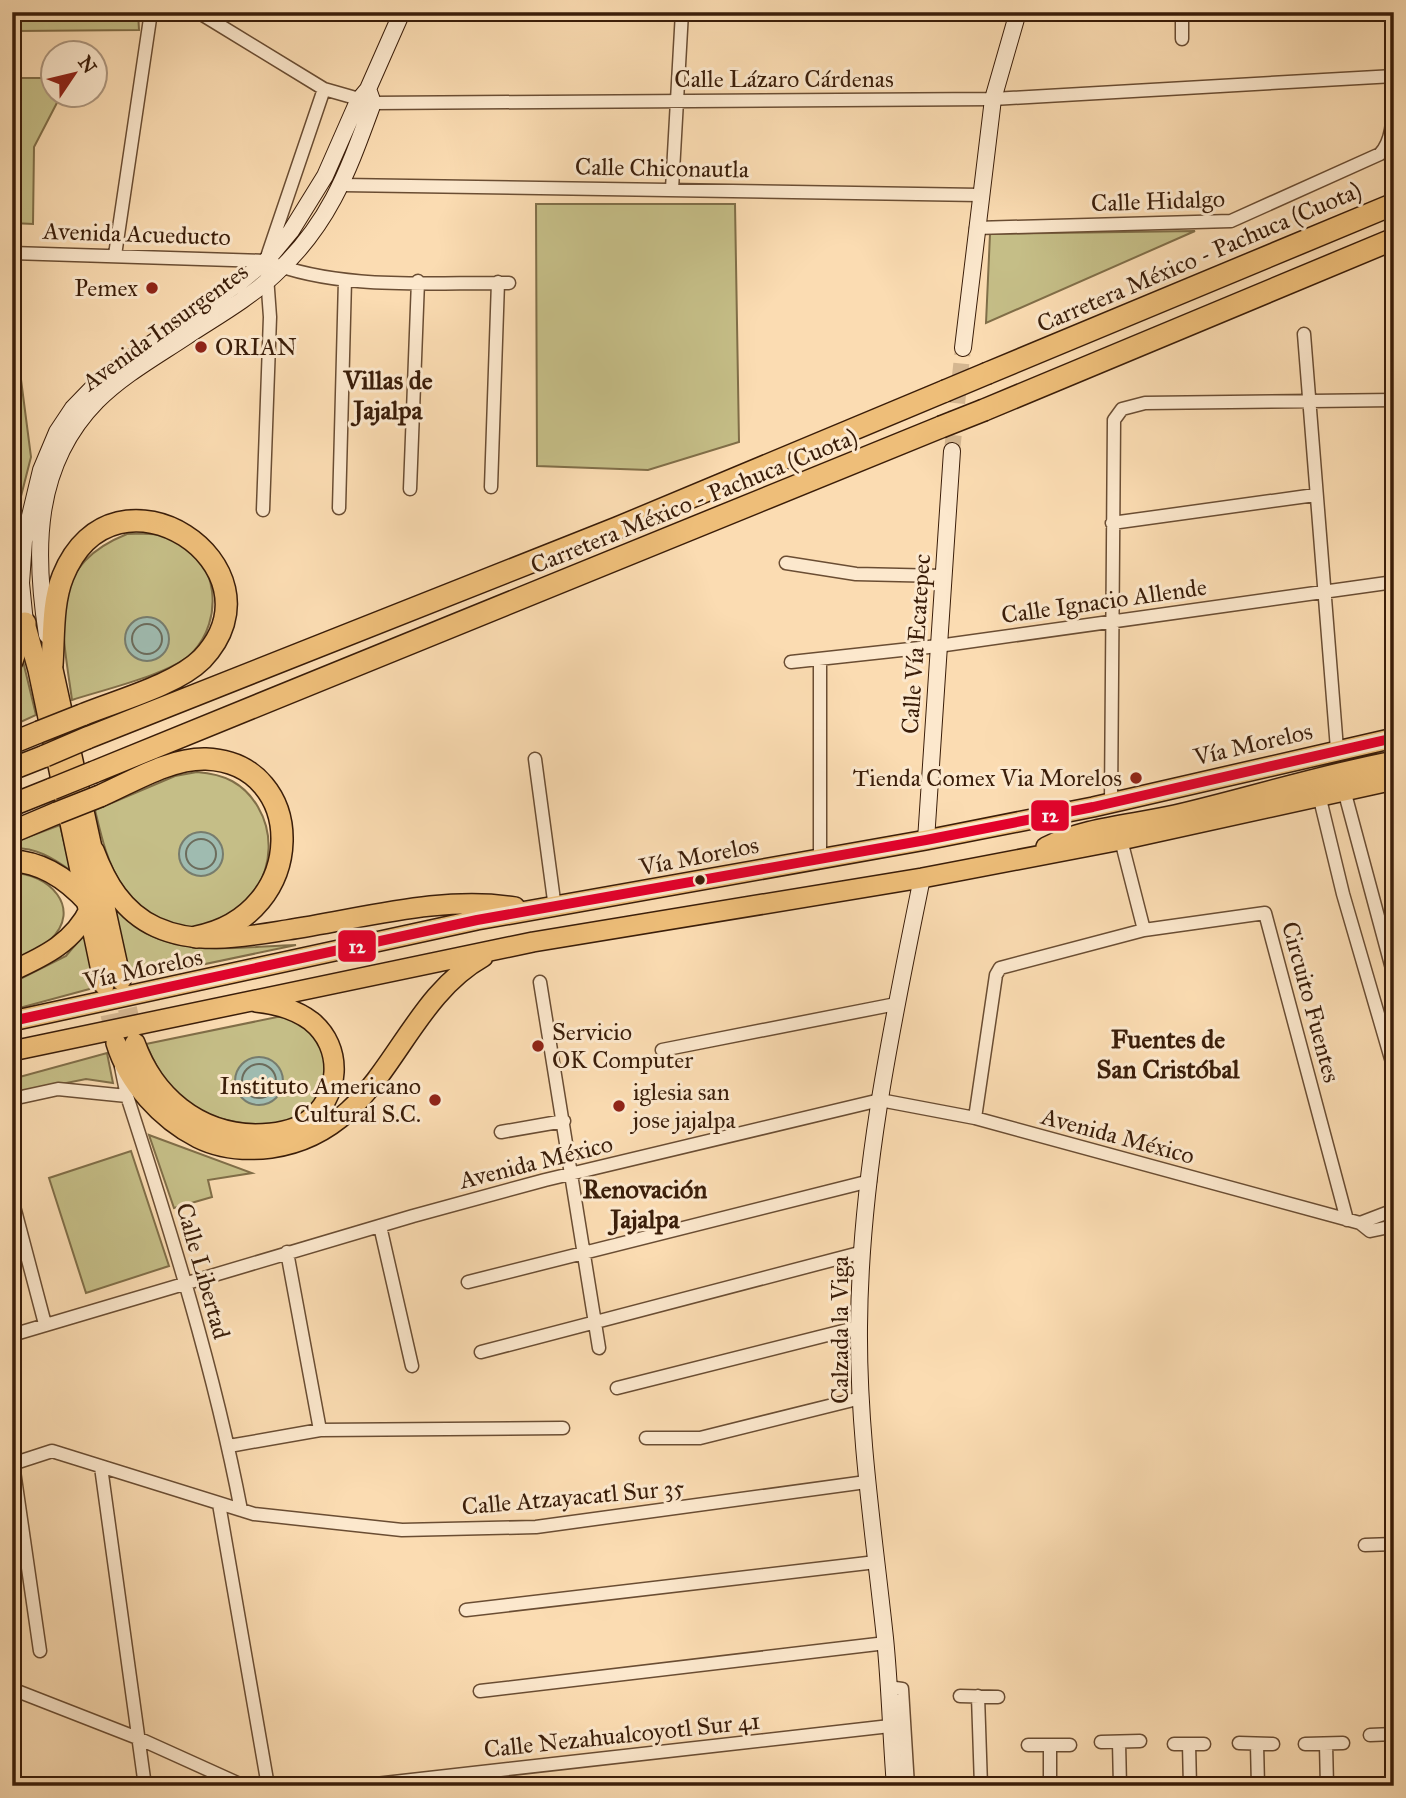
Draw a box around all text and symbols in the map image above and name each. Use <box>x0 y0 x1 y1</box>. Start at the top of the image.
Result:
north arrow <box>38 38 108 108</box>
text: N <box>73 51 102 78</box>
street label: Calle Lázaro Cárdenas <box>674 64 894 94</box>
street label: Calle Chiconautla <box>575 151 750 185</box>
street label: Carretera México - Pachuca (Cuota) <box>1032 175 1366 339</box>
street label: Calle Hidalgo <box>1091 184 1225 218</box>
street label: Avenida Acueducto <box>42 216 231 252</box>
street label: Avenida Insurgentes <box>75 257 254 398</box>
place label: Pemex <box>74 273 138 303</box>
marker: Pemex <box>144 280 160 296</box>
place label: ORIAN <box>215 332 297 362</box>
marker: ORIAN <box>193 339 209 355</box>
district label: Villas de Jajalpa <box>342 364 433 427</box>
street label: Carretera México - Pachuca (Cuota) <box>526 422 862 580</box>
street label: Calle Vía Ecatepec <box>895 553 937 735</box>
street label: Calle Ignacio Allende <box>999 572 1209 630</box>
street label: Vía Morelos <box>1190 716 1315 772</box>
place label: Tienda Comex Via Morelos <box>853 763 1122 793</box>
marker: Tienda Comex Via Morelos <box>1128 770 1144 786</box>
line badge: 12 <box>1030 799 1070 832</box>
text: 12 <box>1042 804 1059 827</box>
street label: Vía Morelos <box>636 830 761 882</box>
unlabelled marker <box>693 873 707 887</box>
street label: Circuito Fuentes <box>1275 918 1347 1086</box>
line badge: 12 <box>337 929 377 963</box>
text: 12 <box>349 935 366 958</box>
street label: Vía Morelos <box>80 942 205 996</box>
place label: Servicio OK Computer <box>552 1017 693 1075</box>
district label: Fuentes de San Cristóbal <box>1097 1023 1240 1085</box>
marker: Servicio OK Computer <box>530 1038 546 1054</box>
place label: Instituto Americano Cultural S.C. <box>219 1071 421 1129</box>
place label: iglesia san jose jajalpa <box>629 1077 737 1135</box>
marker: Instituto Americano Cultural S.C. <box>427 1092 443 1108</box>
marker: iglesia san jose jajalpa <box>611 1098 627 1114</box>
street label: Avenida México <box>1037 1101 1198 1171</box>
street label: Avenida México <box>455 1128 616 1196</box>
district label: Renovación Jajalpa <box>583 1173 707 1236</box>
street label: Calle Libertad <box>169 1200 237 1342</box>
street label: Calzada la Viga <box>825 1255 855 1404</box>
street label: Calle Atzayacatl Sur 35 <box>461 1472 685 1522</box>
street label: Calle Nezahualcoyotl Sur 41 <box>482 1706 762 1764</box>

